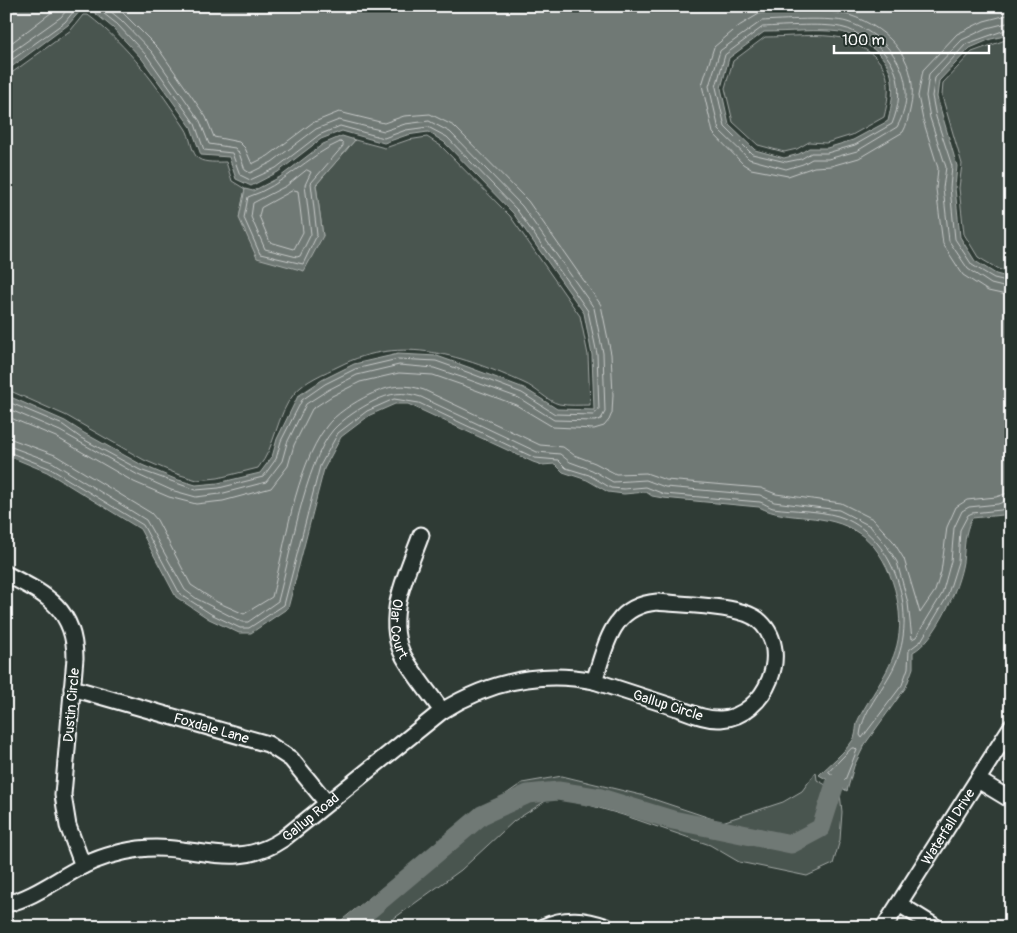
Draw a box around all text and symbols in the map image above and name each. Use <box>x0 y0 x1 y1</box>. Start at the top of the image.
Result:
scale bar <box>834 22 990 54</box>
text: 100 m <box>842 31 885 50</box>
street label: Olar Court <box>387 597 412 662</box>
street label: Dustin Circle <box>60 667 83 743</box>
street label: Gallup Circle <box>631 686 705 725</box>
street label: Foxdale Lane <box>172 709 251 747</box>
street label: Waterfall Drive <box>918 785 979 868</box>
street label: Gallup Road <box>279 789 343 845</box>

